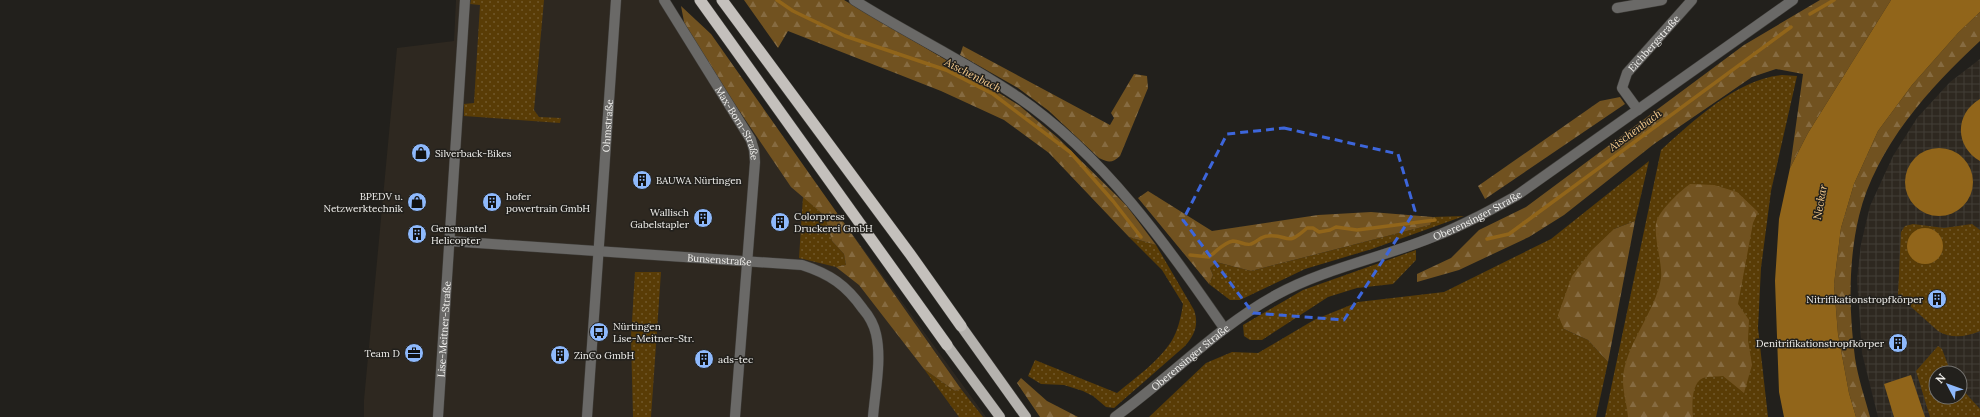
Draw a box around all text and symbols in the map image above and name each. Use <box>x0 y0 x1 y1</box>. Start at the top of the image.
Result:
street label: Eichbergstraße <box>1625 12 1683 75</box>
water label: Aischenbach <box>941 54 1004 96</box>
street label: Max-Born-Straße <box>712 84 761 161</box>
street label: Ohmstraße <box>599 98 616 153</box>
water label: Aischenbach <box>1605 106 1665 154</box>
shop icon: Silverback-Bikes <box>410 142 432 164</box>
place label: Silverback-Bikes <box>435 147 512 160</box>
building icon: BAUWA Nürtingen <box>631 169 653 191</box>
place label: BAUWA Nürtingen <box>656 174 742 187</box>
water label: Neckar <box>1810 182 1830 221</box>
street label: Oberensinger Straße <box>1431 188 1525 243</box>
place label: BPEDV u. Netzwerktechnik <box>323 190 404 215</box>
place label: hofer powertrain GmbH <box>506 190 590 215</box>
shop icon: BPEDV u. Netzwerktechnik <box>406 191 428 213</box>
building icon: hofer powertrain GmbH <box>481 191 503 213</box>
place label: Wallisch Gabelstapler <box>630 206 690 231</box>
building icon: Wallisch Gabelstapler <box>692 207 714 229</box>
place label: Colorpress Druckerei GmbH <box>794 210 873 235</box>
building icon: Colorpress Druckerei GmbH <box>769 211 791 233</box>
place label: Gensmantel Helicopter <box>431 222 487 247</box>
building icon: Gensmantel Helicopter <box>406 223 428 245</box>
street label: Bunsenstraße <box>687 251 753 269</box>
street label: Lise-Meitner-Straße <box>435 280 454 378</box>
building icon: Nitrifikationstropfkörper <box>1926 288 1948 310</box>
place label: Nitrifikationstropfkörper <box>1806 293 1924 306</box>
place label: Nürtingen Lise-Meitner-Str. <box>613 320 694 345</box>
bus stop icon: Nürtingen Lise-Meitner-Str. <box>588 321 610 343</box>
street label: Oberensinger Straße <box>1149 321 1233 394</box>
building icon: Denitrifikationstropfkörper <box>1887 332 1909 354</box>
place label: Denitrifikationstropfkörper <box>1756 337 1885 350</box>
office icon: Team D <box>403 342 425 364</box>
building icon: ZinCo GmbH <box>549 344 571 366</box>
place label: Team D <box>365 347 400 360</box>
building icon: ads-tec <box>693 348 715 370</box>
place label: ZinCo GmbH <box>574 349 634 362</box>
place label: ads-tec <box>718 353 753 366</box>
north arrow <box>1928 365 1968 405</box>
text: N <box>1932 370 1949 386</box>

